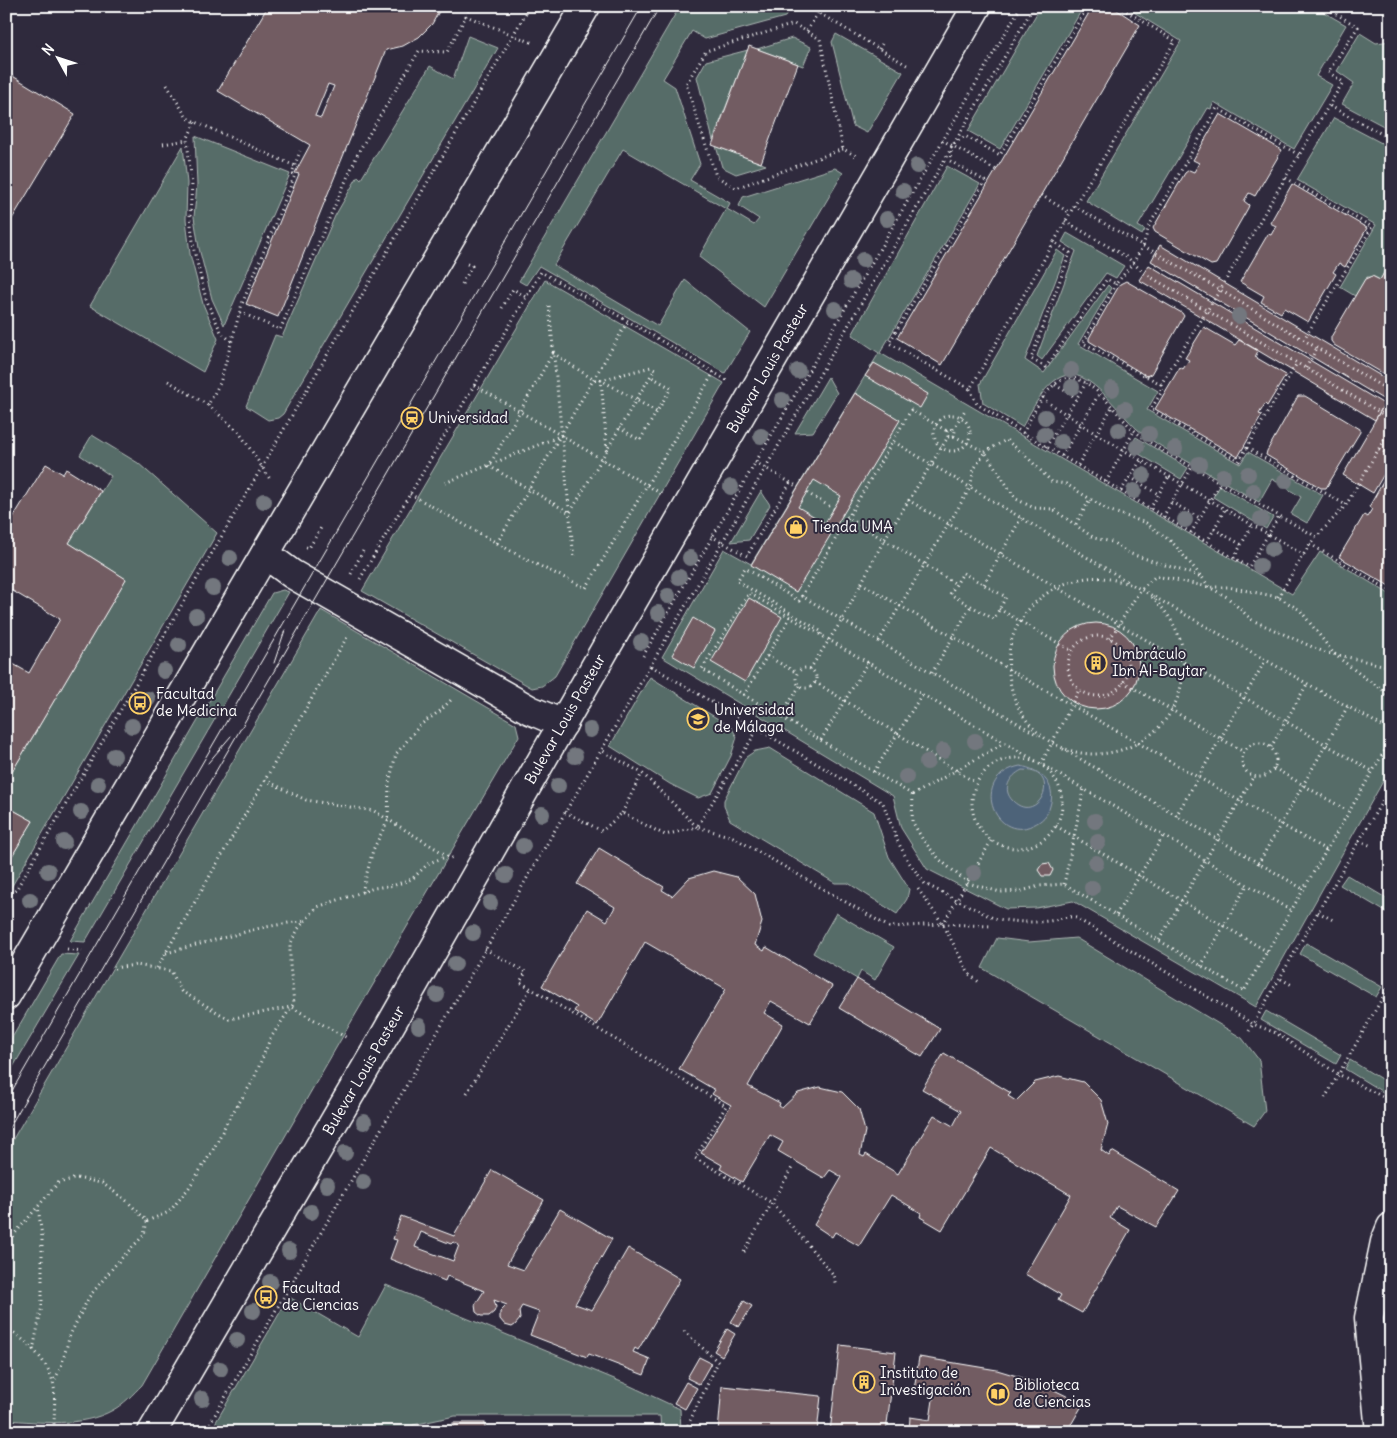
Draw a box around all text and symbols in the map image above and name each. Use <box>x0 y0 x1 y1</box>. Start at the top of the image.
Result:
north arrow <box>32 32 82 82</box>
text: N <box>38 40 58 59</box>
street label: Bulevar Louis Pasteur <box>722 300 812 436</box>
station icon: Universidad <box>400 406 424 430</box>
place label: Universidad <box>428 408 508 427</box>
shop icon: Tienda UMA <box>784 515 808 539</box>
place label: Tienda UMA <box>812 517 893 536</box>
place label: Umbráculo Ibn Al-Baytar <box>1112 644 1205 680</box>
street label: Bulevar Louis Pasteur <box>520 651 609 787</box>
building icon: Umbráculo Ibn Al-Baytar <box>1084 651 1108 675</box>
place label: Facultad de Medicina <box>156 684 237 720</box>
bus stop icon: Facultad de Medicina <box>128 691 152 715</box>
place label: Universidad de Málaga <box>714 700 794 736</box>
school or university icon: Universidad de Málaga <box>686 707 710 731</box>
street label: Bulevar Louis Pasteur <box>318 1002 409 1138</box>
place label: Facultad de Ciencias <box>282 1278 359 1314</box>
bus stop icon: Facultad de Ciencias <box>254 1285 278 1309</box>
place label: Instituto de Investigación <box>880 1363 971 1399</box>
building icon: Instituto de Investigación <box>852 1370 876 1394</box>
place label: Biblioteca de Ciencias <box>1014 1375 1091 1411</box>
library icon: Biblioteca de Ciencias <box>986 1382 1010 1406</box>

